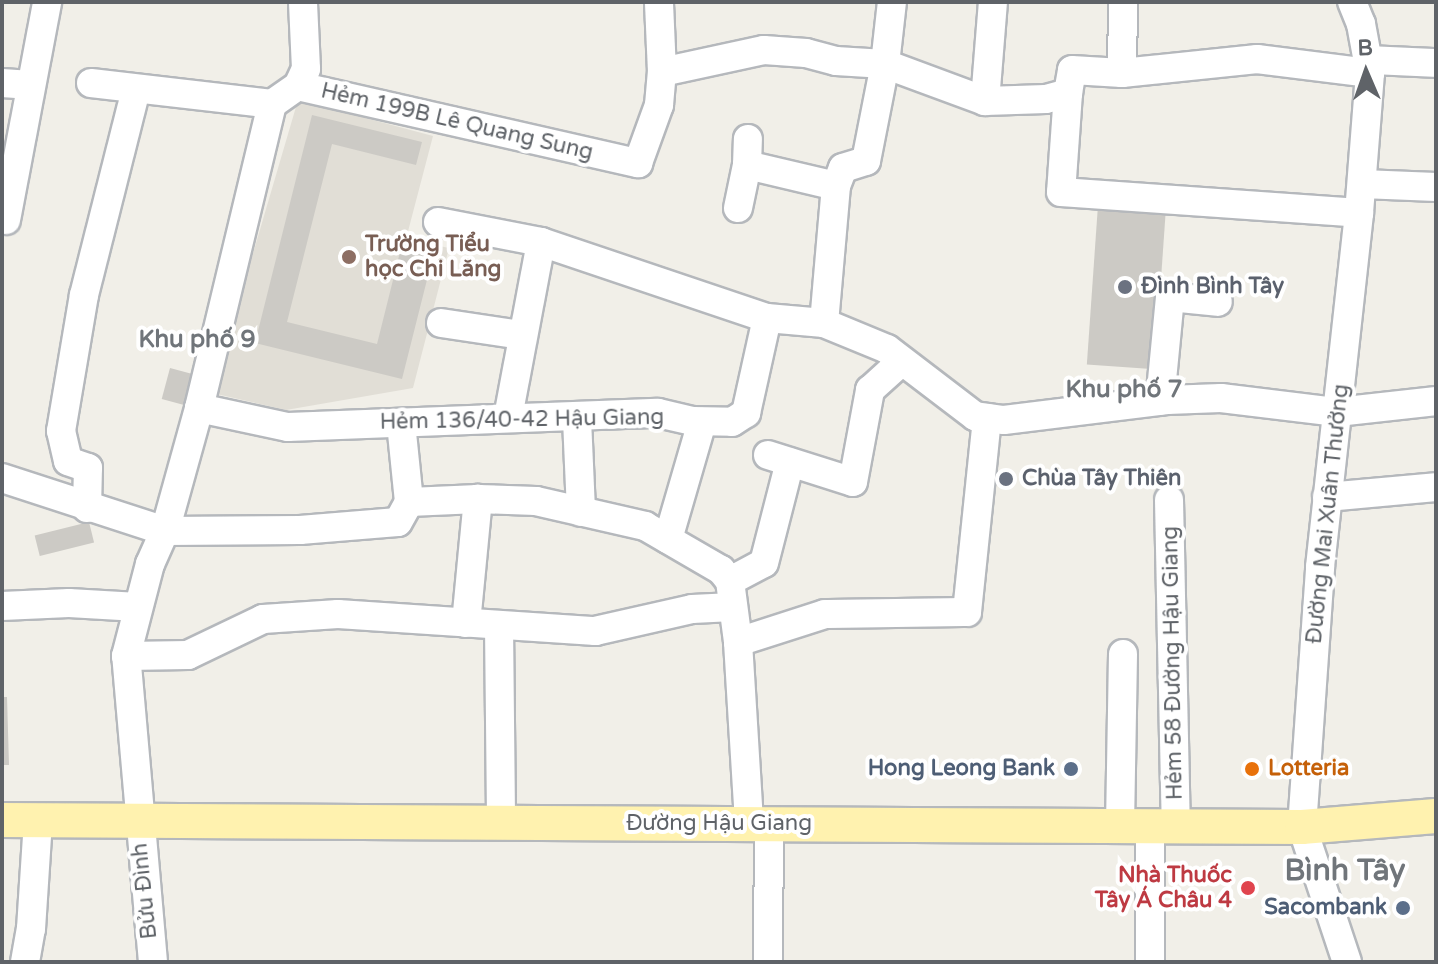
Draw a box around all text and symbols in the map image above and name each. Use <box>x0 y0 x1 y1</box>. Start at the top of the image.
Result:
north arrow <box>1326 32 1406 112</box>
text: B <box>1357 35 1373 61</box>
street label: Hẻm 199B Lê Quang Sung <box>318 78 596 166</box>
place label: Trường Tiểu học Chi Lăng <box>365 231 501 282</box>
marker: Trường Tiểu học Chi Lăng <box>340 248 358 266</box>
place label: Đình Bình Tây <box>1141 274 1284 300</box>
marker: Đình Bình Tây <box>1116 278 1134 296</box>
district label: Khu phố 9 <box>138 326 256 354</box>
district label: Khu phố 7 <box>1065 376 1183 404</box>
street label: Đường Mai Xuân Thưởng <box>1301 383 1355 645</box>
street label: Hẻm 136/40-42 Hậu Giang <box>380 404 664 436</box>
place label: Chùa Tây Thiên <box>1022 466 1181 492</box>
marker: Chùa Tây Thiên <box>997 470 1015 488</box>
street label: Hẻm 58 Đường Hậu Giang <box>1157 526 1189 800</box>
place label: Hong Leong Bank <box>868 756 1055 782</box>
place label: Lotteria <box>1268 756 1349 782</box>
marker: Hong Leong Bank <box>1062 760 1080 778</box>
marker: Lotteria <box>1243 760 1261 778</box>
street label: Đường Hậu Giang <box>626 811 812 837</box>
street label: Bửu Đình <box>127 842 163 940</box>
district label: Bình Tây <box>1285 853 1405 889</box>
place label: Nhà Thuốc Tây Á Châu 4 <box>1095 862 1232 914</box>
marker: Nhà Thuốc Tây Á Châu 4 <box>1239 879 1257 897</box>
place label: Sacombank <box>1264 895 1387 921</box>
marker: Sacombank <box>1394 899 1412 917</box>

